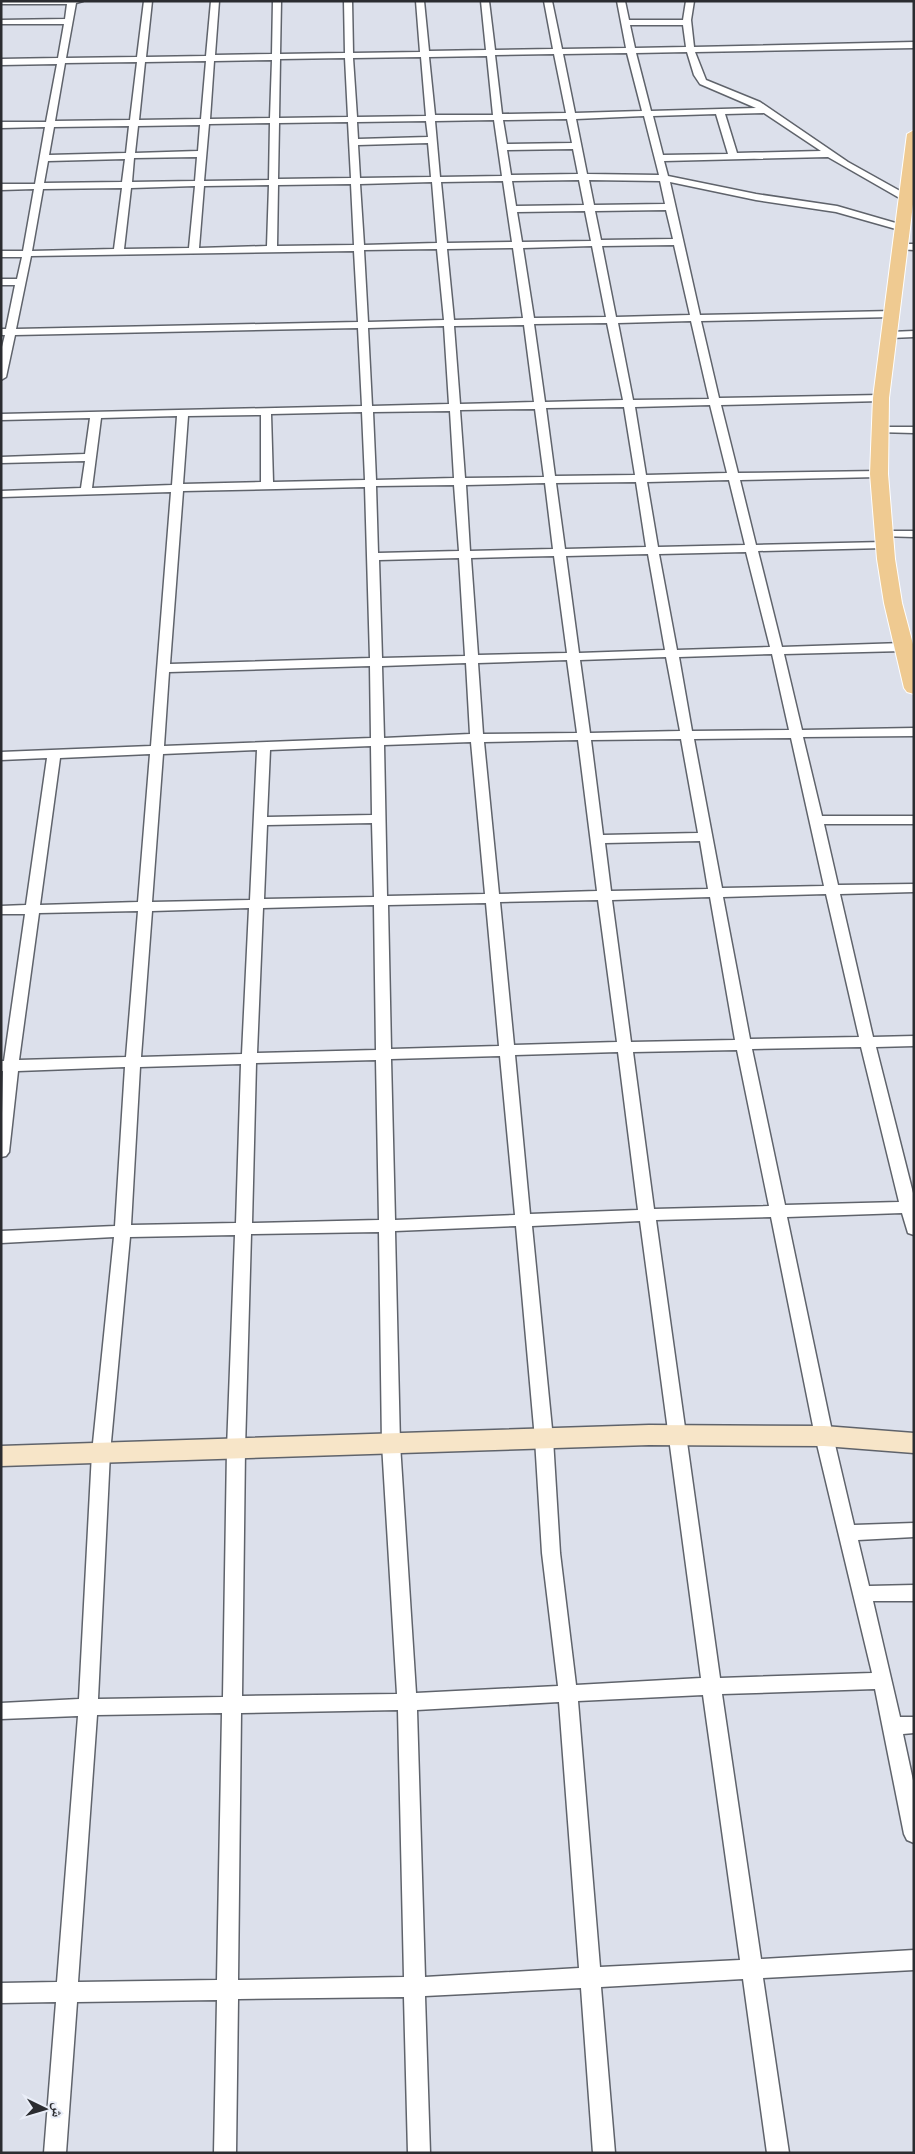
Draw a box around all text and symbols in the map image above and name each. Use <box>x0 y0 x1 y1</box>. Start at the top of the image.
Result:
north arrow <box>20 2084 70 2134</box>
text: ش <box>47 2102 69 2119</box>

